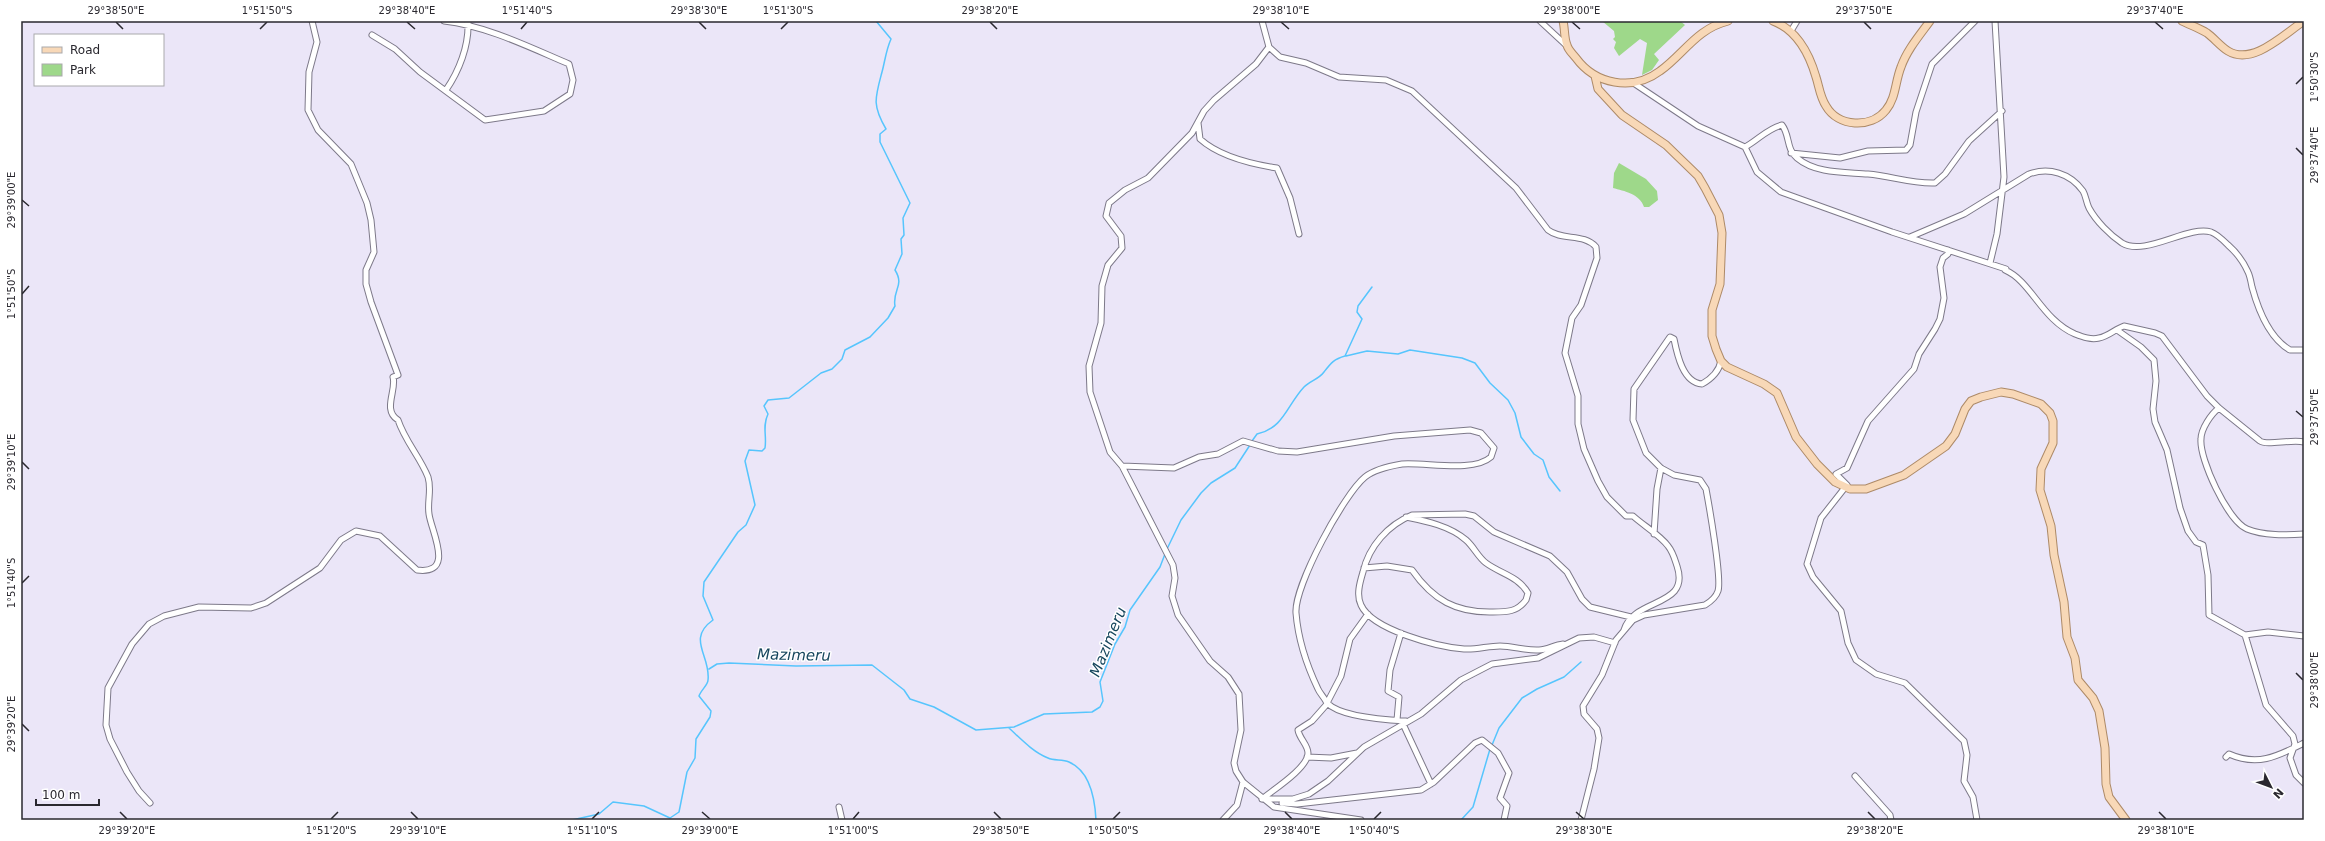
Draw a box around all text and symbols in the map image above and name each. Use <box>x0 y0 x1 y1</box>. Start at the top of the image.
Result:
text: 29°38'50"E <box>88 5 144 16</box>
text: 1°51'50"S <box>242 5 292 16</box>
text: 29°38'40"E <box>379 5 435 16</box>
text: 1°51'40"S <box>502 5 552 16</box>
text: 29°38'30"E <box>671 5 727 16</box>
text: 1°51'30"S <box>763 5 813 16</box>
text: 29°38'20"E <box>962 5 1018 16</box>
text: 29°38'10"E <box>1253 5 1309 16</box>
text: 29°38'00"E <box>1544 5 1600 16</box>
text: 29°37'50"E <box>1836 5 1892 16</box>
text: 29°37'40"E <box>2127 5 2183 16</box>
legend <box>34 34 164 86</box>
text: Road <box>70 43 100 57</box>
text: 1°50'30"S <box>2309 52 2320 102</box>
text: Park <box>70 63 96 77</box>
text: 29°37'40"E <box>2309 127 2320 183</box>
text: 29°39'00"E <box>6 172 17 228</box>
text: 1°51'50"S <box>6 269 17 319</box>
text: 29°37'50"E <box>2309 389 2320 445</box>
text: 29°39'10"E <box>6 434 17 490</box>
text: 1°51'40"S <box>6 558 17 608</box>
water label: Mazimeru <box>1086 604 1130 680</box>
water label: Mazimeru <box>757 645 831 665</box>
text: 29°38'00"E <box>2309 652 2320 708</box>
text: 29°39'20"E <box>6 696 17 752</box>
north arrow <box>2251 767 2291 807</box>
scale bar <box>36 781 99 807</box>
text: N <box>2270 786 2286 801</box>
text: 100 m <box>42 788 80 802</box>
text: 29°39'20"E <box>99 825 155 836</box>
text: 1°51'20"S <box>306 825 356 836</box>
text: 29°39'10"E <box>390 825 446 836</box>
text: 1°51'10"S <box>567 825 617 836</box>
text: 29°39'00"E <box>682 825 738 836</box>
text: 1°51'00"S <box>828 825 878 836</box>
text: 29°38'50"E <box>973 825 1029 836</box>
text: 1°50'50"S <box>1088 825 1138 836</box>
text: 29°38'40"E <box>1264 825 1320 836</box>
text: 1°50'40"S <box>1349 825 1399 836</box>
text: 29°38'30"E <box>1556 825 1612 836</box>
text: 29°38'20"E <box>1847 825 1903 836</box>
text: 29°38'10"E <box>2138 825 2194 836</box>

